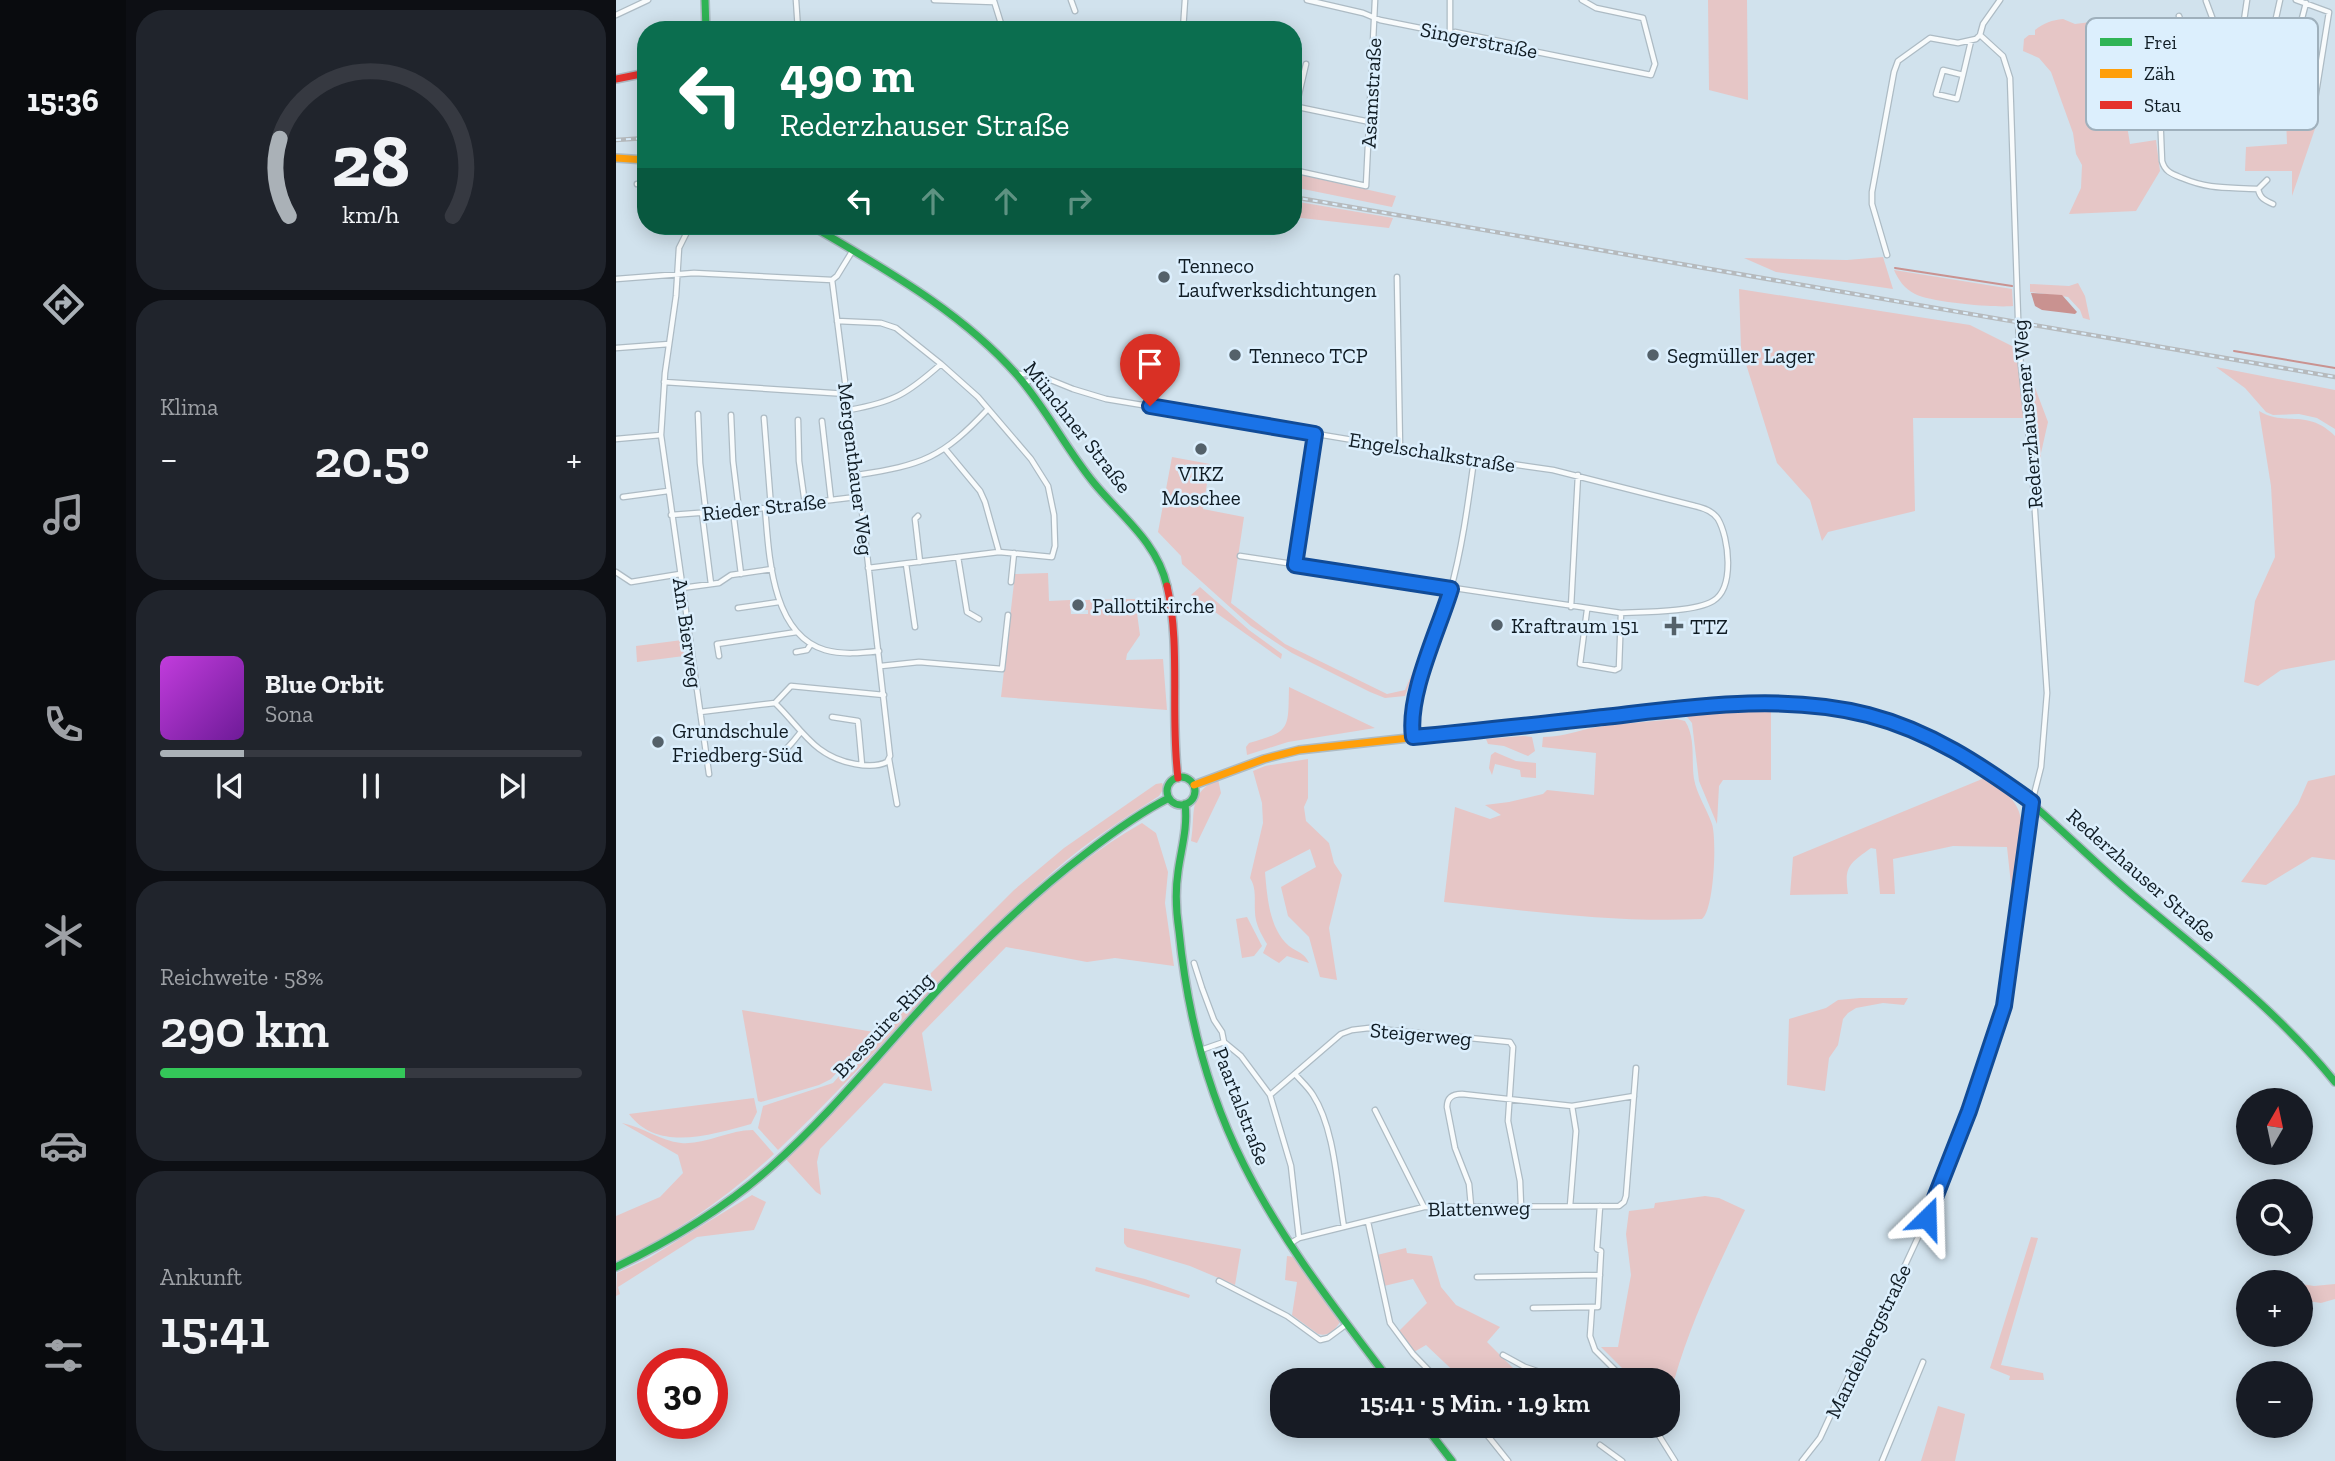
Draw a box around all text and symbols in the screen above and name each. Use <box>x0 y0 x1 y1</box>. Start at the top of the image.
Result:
street label: Singerstraße <box>1418 16 1540 64</box>
legend <box>2086 18 2318 130</box>
text: Frei <box>2144 31 2177 54</box>
street label: Asamstraße <box>1356 37 1386 149</box>
text: 490 m <box>780 46 914 105</box>
icon: left <box>665 49 756 140</box>
text: Zäh <box>2144 62 2175 85</box>
text: 15:36 <box>27 81 99 119</box>
text: Stau <box>2144 94 2181 117</box>
text: Rederzhauser Straße <box>780 106 1070 144</box>
text: 28 <box>332 117 410 205</box>
icon: left <box>841 182 879 220</box>
icon: ahead <box>914 182 952 220</box>
icon: ahead <box>987 182 1025 220</box>
icon: right <box>1060 182 1098 220</box>
text: km/h <box>342 199 400 229</box>
place label: Tenneco Laufwerksdichtungen <box>1178 253 1377 302</box>
marker: Tenneco Laufwerksdichtungen <box>1156 269 1172 285</box>
icon: directions <box>39 280 88 329</box>
street label: Rederzhausener Weg <box>2006 318 2048 510</box>
pin <box>1120 334 1180 406</box>
place label: Tenneco TCP <box>1249 343 1368 368</box>
place label: Segmüller Lager <box>1667 343 1816 368</box>
icon: arrive <box>1131 345 1169 383</box>
marker: Tenneco TCP <box>1227 347 1243 363</box>
marker: Segmüller Lager <box>1645 347 1661 363</box>
street label: Münchner Straße <box>1019 356 1137 498</box>
street label: Mergenthauer Weg <box>833 381 879 557</box>
text: Klima <box>160 393 218 421</box>
street label: Engelschalkstraße <box>1347 426 1517 478</box>
text: 20.5° <box>314 428 430 490</box>
text: − <box>160 436 178 482</box>
text: + <box>566 436 582 482</box>
marker: VIKZ Moschee <box>1193 441 1209 457</box>
place label: VIKZ Moschee <box>1161 461 1241 510</box>
street label: Rieder Straße <box>701 488 828 526</box>
icon: music <box>39 490 88 539</box>
street label: Am Bierweg <box>668 576 708 690</box>
place label: Pallottikirche <box>1092 593 1215 618</box>
marker: Pallottikirche <box>1070 597 1086 613</box>
place label: Kraftraum 151 <box>1511 613 1639 638</box>
place label: TTZ <box>1690 614 1728 639</box>
marker: TTZ <box>1664 616 1684 636</box>
marker: Kraftraum 151 <box>1489 617 1505 633</box>
text: Blue Orbit <box>265 668 384 700</box>
icon: phone <box>39 700 88 749</box>
text: Sona <box>265 700 313 728</box>
place label: Grundschule Friedberg-Süd <box>672 718 803 767</box>
marker: Grundschule Friedberg-Süd <box>650 734 666 750</box>
icon: previous <box>211 767 249 805</box>
icon: pause <box>352 767 390 805</box>
icon: next <box>493 767 531 805</box>
street label: Rederzhauser Straße <box>2062 803 2222 947</box>
icon: climate <box>39 911 88 960</box>
text: Reichweite · 58% <box>160 963 324 991</box>
street label: Bressuire-Ring <box>828 967 939 1083</box>
text: 290 km <box>160 998 329 1060</box>
street label: Steigerweg <box>1369 1017 1473 1051</box>
street label: Paartalstraße <box>1208 1044 1276 1169</box>
north arrow <box>2236 1088 2314 1166</box>
map controls <box>2236 1088 2313 1438</box>
icon: car <box>39 1121 88 1170</box>
button: search <box>2236 1179 2313 1256</box>
position arrow <box>1890 1181 1964 1255</box>
street label: Blattenweg <box>1427 1195 1531 1221</box>
street label: Mandelbergstraße <box>1820 1260 1916 1422</box>
text: Ankunft <box>160 1263 242 1291</box>
button: + <box>2236 1270 2313 1347</box>
text: 15:41 <box>160 1298 270 1360</box>
icon: filters <box>39 1331 88 1380</box>
speed limit sign: 30 <box>637 1348 728 1439</box>
button: − <box>2236 1361 2313 1438</box>
text: 15:41 · 5 Min. · 1.9 km <box>1360 1387 1590 1419</box>

